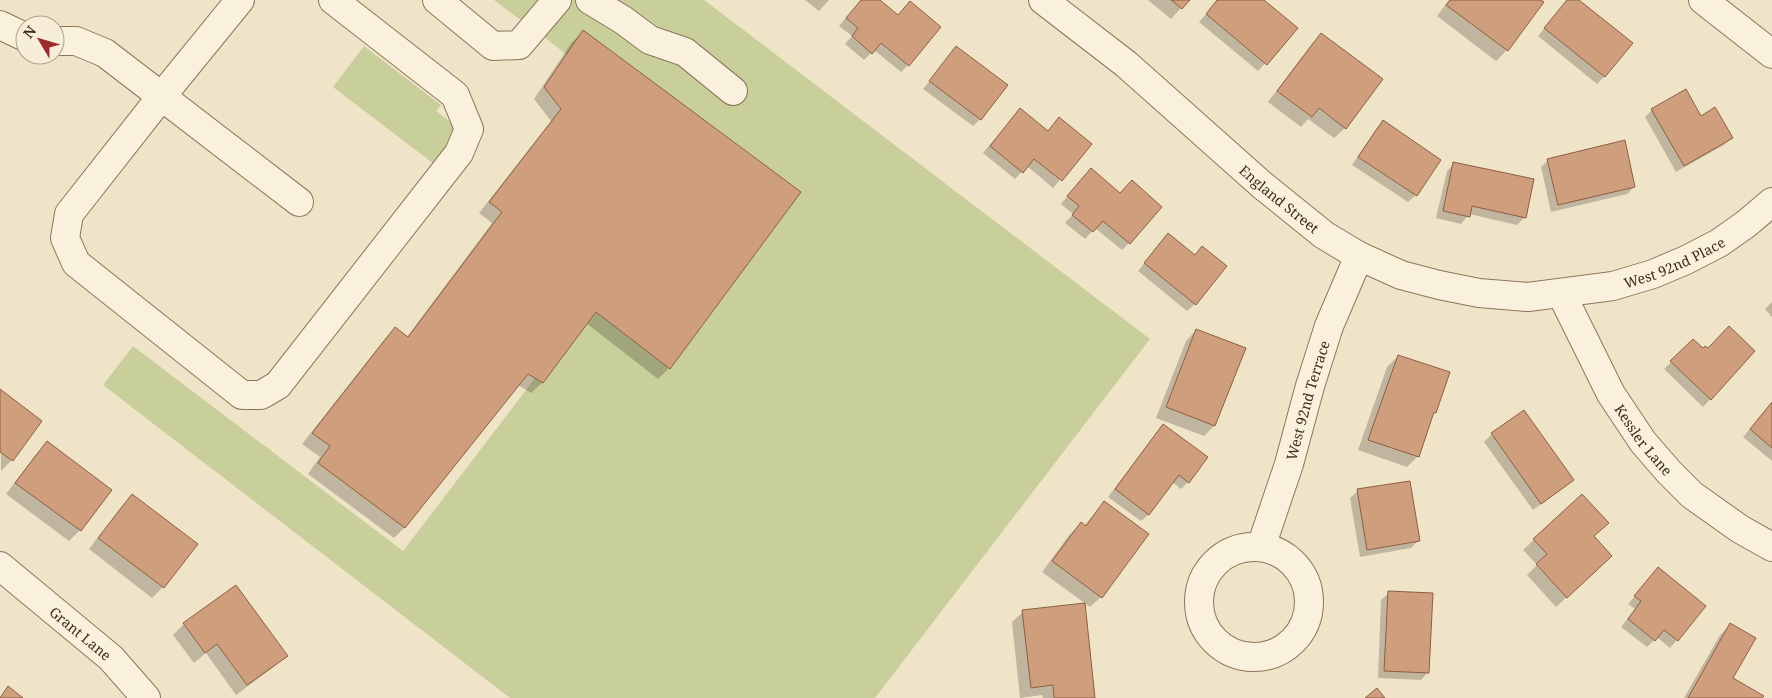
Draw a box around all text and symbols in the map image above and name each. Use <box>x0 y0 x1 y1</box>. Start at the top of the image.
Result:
north arrow <box>15 15 65 65</box>
text: N <box>18 21 40 42</box>
street label: England Street <box>1236 160 1323 237</box>
street label: West 92nd Place <box>1621 232 1729 292</box>
street label: West 92nd Terrace <box>1281 338 1333 462</box>
street label: Kessler Lane <box>1611 400 1677 479</box>
street label: Grant Lane <box>46 602 116 664</box>

